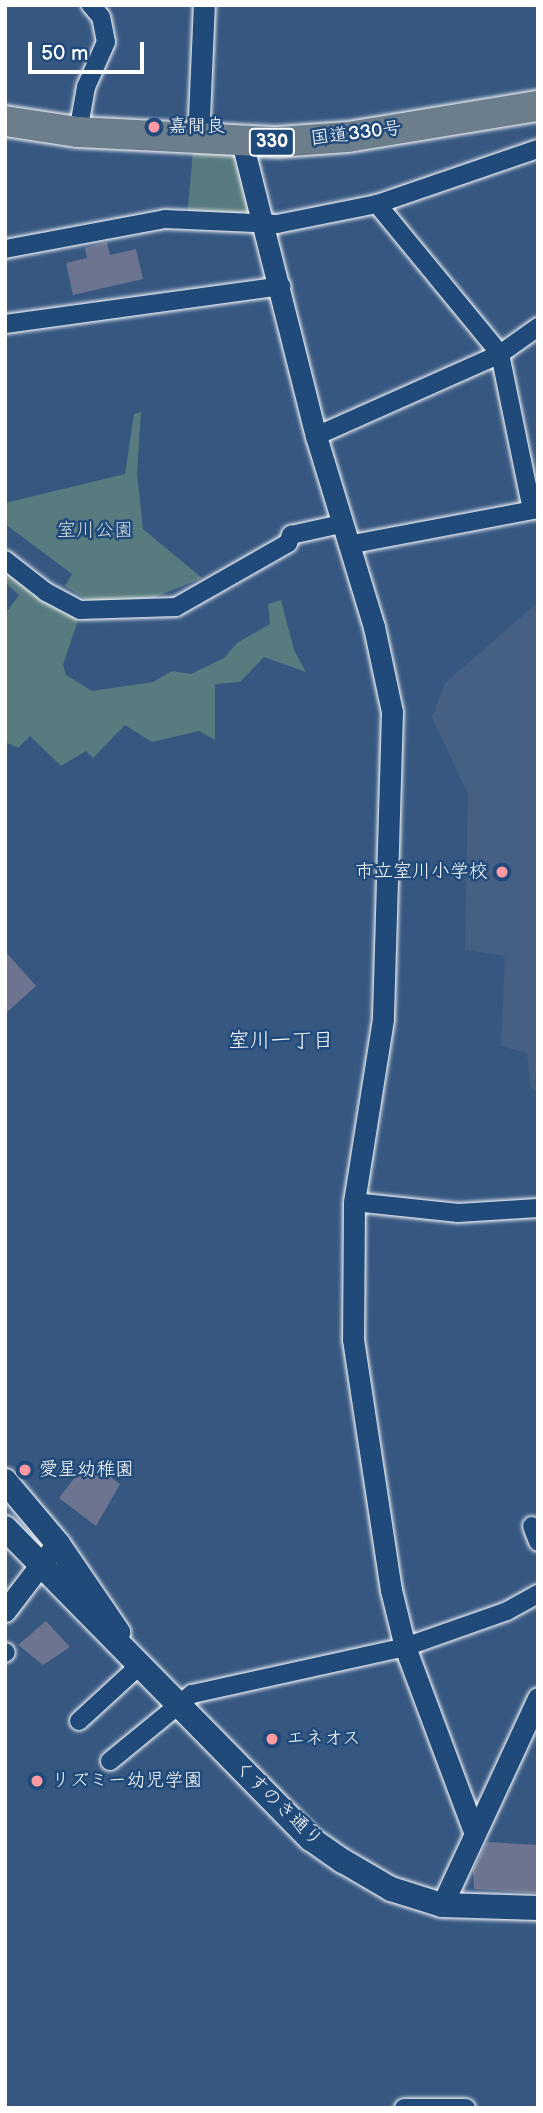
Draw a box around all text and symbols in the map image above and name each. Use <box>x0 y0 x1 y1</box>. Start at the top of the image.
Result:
scale bar <box>32 28 147 72</box>
text: 50 m <box>41 41 88 66</box>
place label: 嘉間良 <box>168 116 225 138</box>
street label: 国道330号 <box>309 117 403 151</box>
marker: 嘉間良 <box>146 119 162 135</box>
road number: 330 <box>247 127 296 156</box>
park label: 室川公園 <box>57 520 133 542</box>
place label: 市立室川小学校 <box>355 861 488 883</box>
marker: 市立室川小学校 <box>494 864 510 880</box>
district label: 室川一丁目 <box>229 1028 333 1054</box>
place label: 愛星幼稚園 <box>39 1459 134 1481</box>
marker: 愛星幼稚園 <box>17 1462 33 1478</box>
place label: エネオス <box>286 1728 362 1750</box>
marker: エネオス <box>264 1731 280 1747</box>
street label: くすのき通り <box>229 1756 327 1852</box>
place label: リズミー幼児学園 <box>51 1770 203 1792</box>
marker: リズミー幼児学園 <box>29 1773 45 1789</box>

